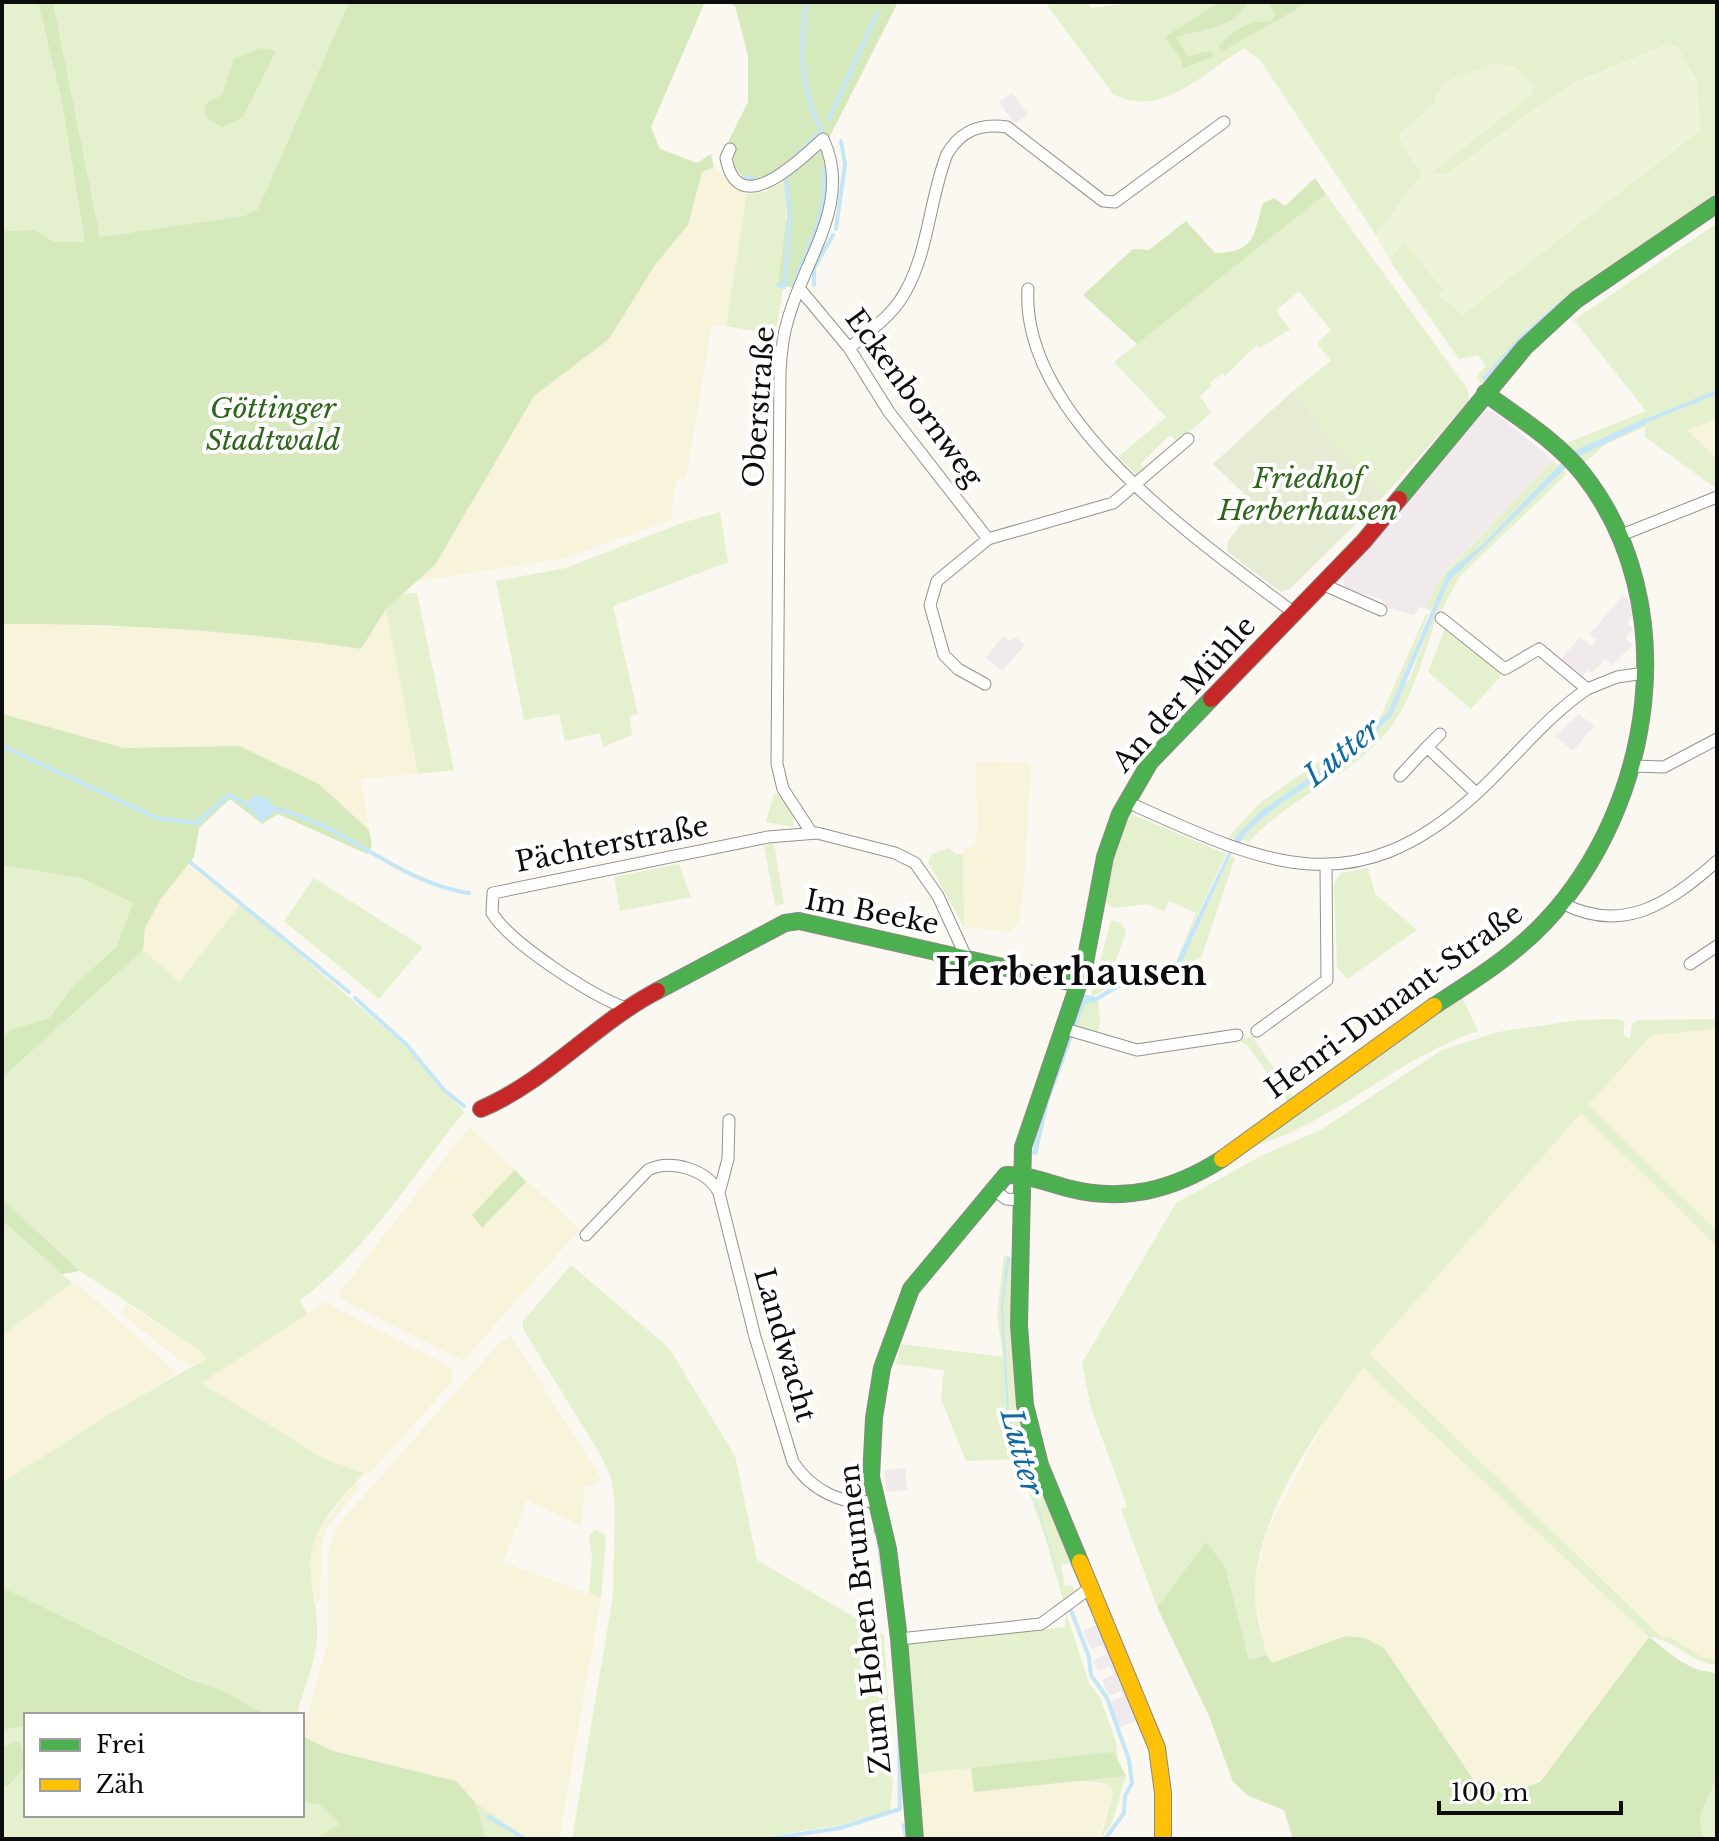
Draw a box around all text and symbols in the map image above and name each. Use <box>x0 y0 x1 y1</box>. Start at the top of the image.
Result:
street label: Eckenbornweg <box>838 302 991 495</box>
street label: Oberstraße <box>736 325 782 489</box>
park label: Göttinger Stadtwald <box>206 391 341 458</box>
park label: Friedhof Herberhausen <box>1217 461 1398 528</box>
street label: An der Mühle <box>1104 609 1263 780</box>
water label: Lutter <box>1295 709 1389 795</box>
street label: Pächterstraße <box>512 808 712 880</box>
street label: Im Beeke <box>802 882 942 942</box>
street label: Henri-Dunant-Straße <box>1258 896 1530 1106</box>
district label: Herberhausen <box>935 950 1207 995</box>
street label: Landwacht <box>746 1264 824 1426</box>
water label: Lutter <box>993 1404 1052 1500</box>
street label: Zum Hohen Brunnen <box>831 1462 899 1776</box>
legend <box>24 1713 304 1817</box>
text: Frei <box>96 1730 145 1759</box>
scale bar <box>1439 1765 1621 1815</box>
text: Zäh <box>96 1770 144 1799</box>
text: 100 m <box>1451 1778 1529 1807</box>

